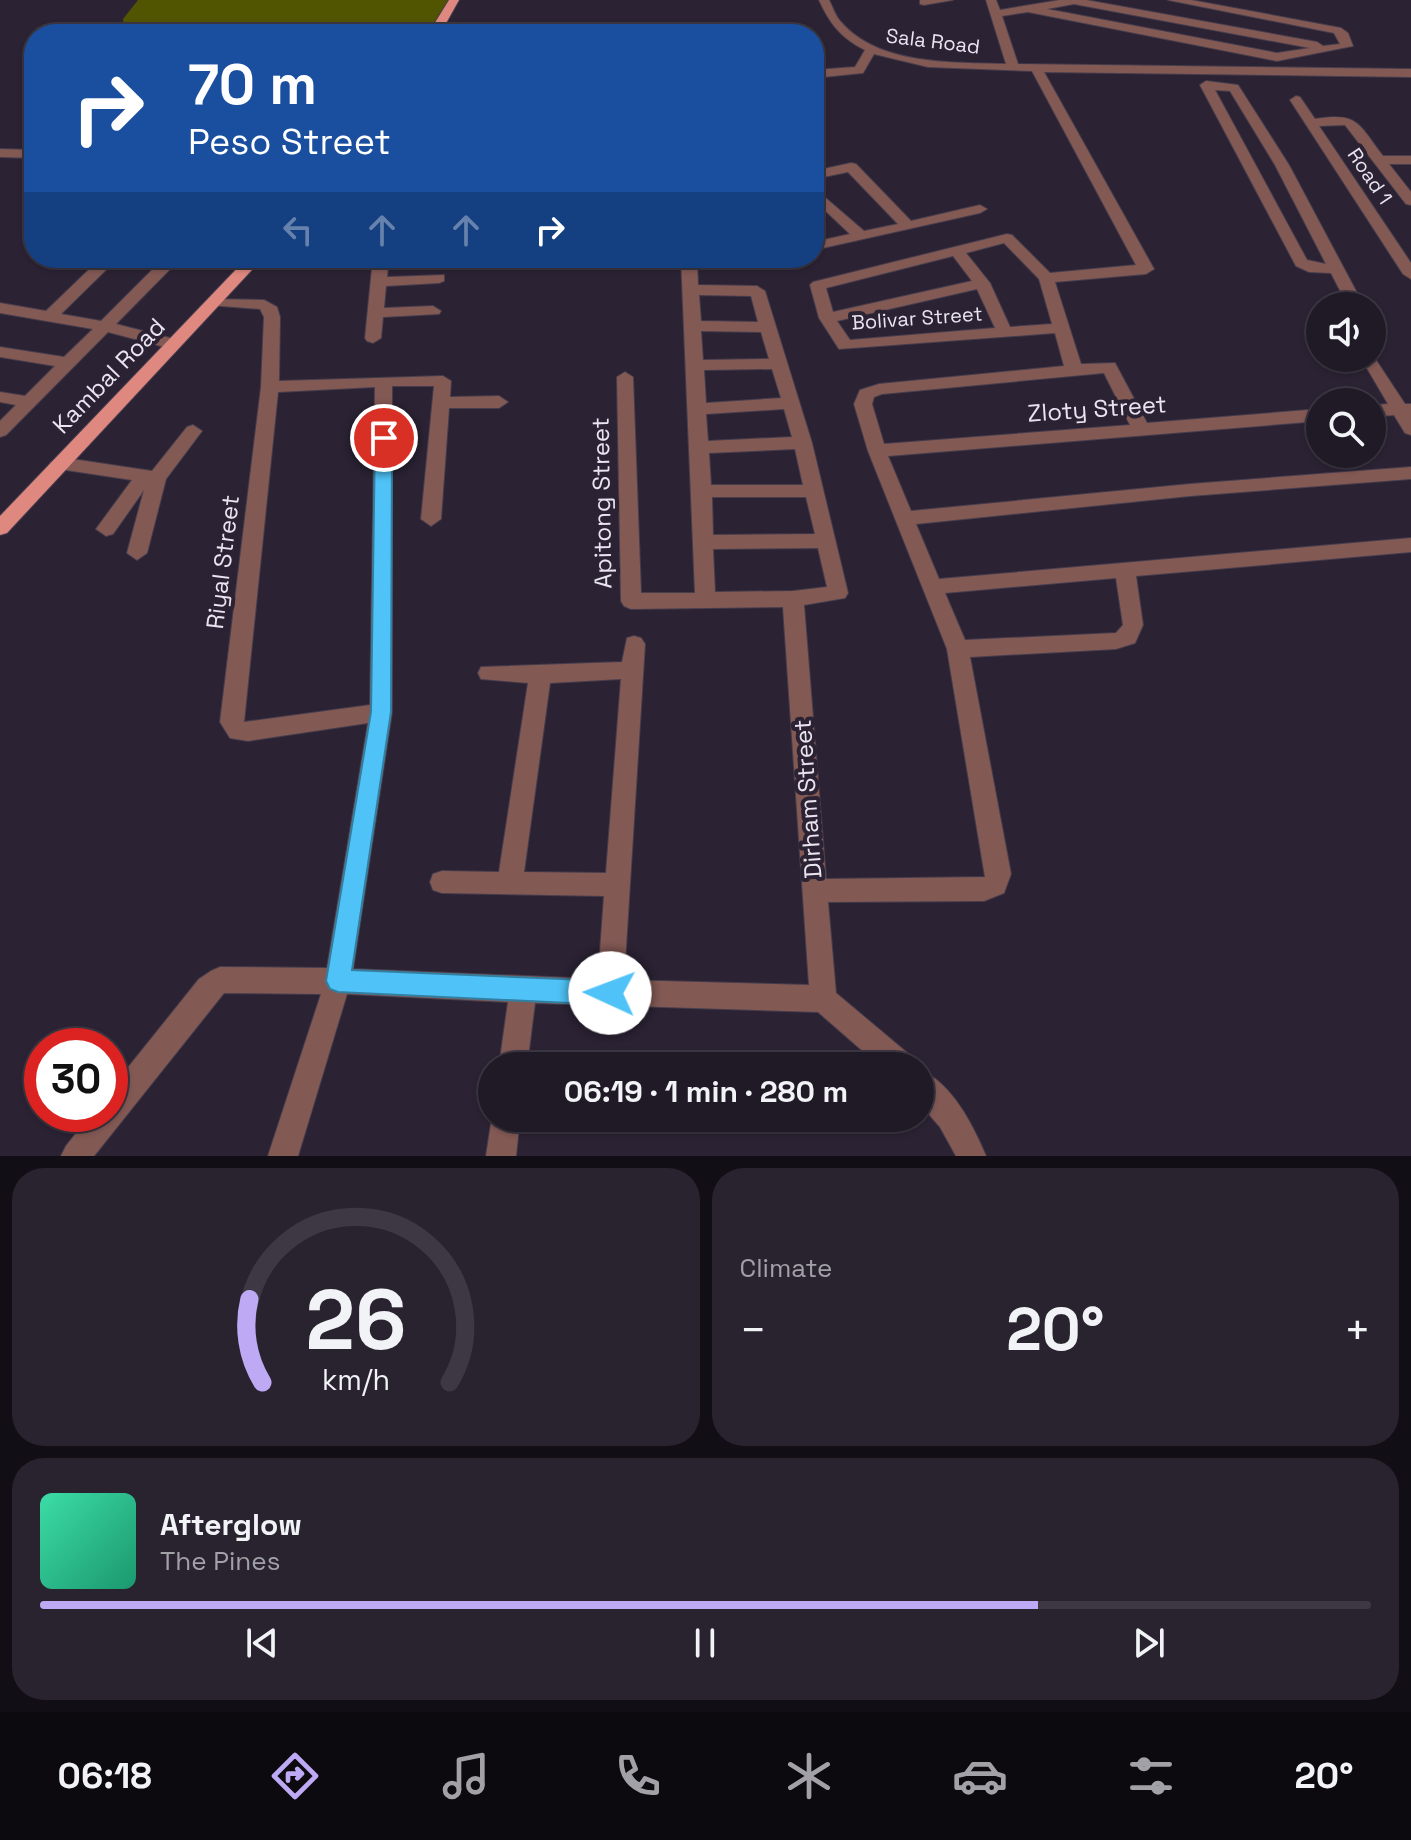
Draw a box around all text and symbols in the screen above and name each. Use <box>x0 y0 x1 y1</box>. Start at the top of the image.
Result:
street label: Sala Road <box>885 22 981 60</box>
text: 70 m <box>188 49 317 120</box>
icon: right <box>56 56 160 160</box>
text: Peso Street <box>188 119 391 165</box>
street label: Road 1 <box>1342 143 1398 209</box>
icon: left <box>276 208 320 252</box>
icon: ahead <box>360 208 404 252</box>
icon: ahead <box>444 208 488 252</box>
icon: right <box>528 208 572 252</box>
map controls <box>1306 292 1386 468</box>
button: sound <box>1306 292 1386 372</box>
street label: Bolivar Street <box>851 300 983 336</box>
street label: Kambal Road <box>46 311 172 440</box>
street label: Zloty Street <box>1026 388 1168 429</box>
button: search <box>1306 388 1386 468</box>
pin <box>350 404 418 472</box>
icon: arrive <box>362 416 406 460</box>
street label: Apitong Street <box>585 417 618 589</box>
street label: Riyal Street <box>199 493 246 631</box>
street label: Dirham Street <box>786 718 829 880</box>
position arrow <box>568 951 652 1035</box>
speed limit sign: 30 <box>24 1028 128 1132</box>
text: 06:19 · 1 min · 280 m <box>564 1072 848 1111</box>
text: Climate <box>740 1251 832 1285</box>
text: 26 <box>305 1267 406 1373</box>
text: 20° <box>1006 1291 1104 1368</box>
text: − <box>740 1302 767 1358</box>
text: + <box>1344 1302 1371 1358</box>
text: km/h <box>322 1362 390 1398</box>
text: Afterglow <box>160 1505 302 1544</box>
text: The Pines <box>160 1544 280 1578</box>
icon: previous <box>240 1621 284 1665</box>
icon: pause <box>683 1621 727 1665</box>
icon: next <box>1127 1621 1171 1665</box>
icon: directions <box>267 1748 323 1804</box>
icon: music <box>438 1748 494 1804</box>
icon: phone <box>610 1748 666 1804</box>
icon: climate <box>781 1748 837 1804</box>
icon: car <box>952 1748 1008 1804</box>
icon: filters <box>1123 1748 1179 1804</box>
text: 06:18 <box>58 1753 152 1799</box>
text: 20° <box>1294 1753 1353 1799</box>

